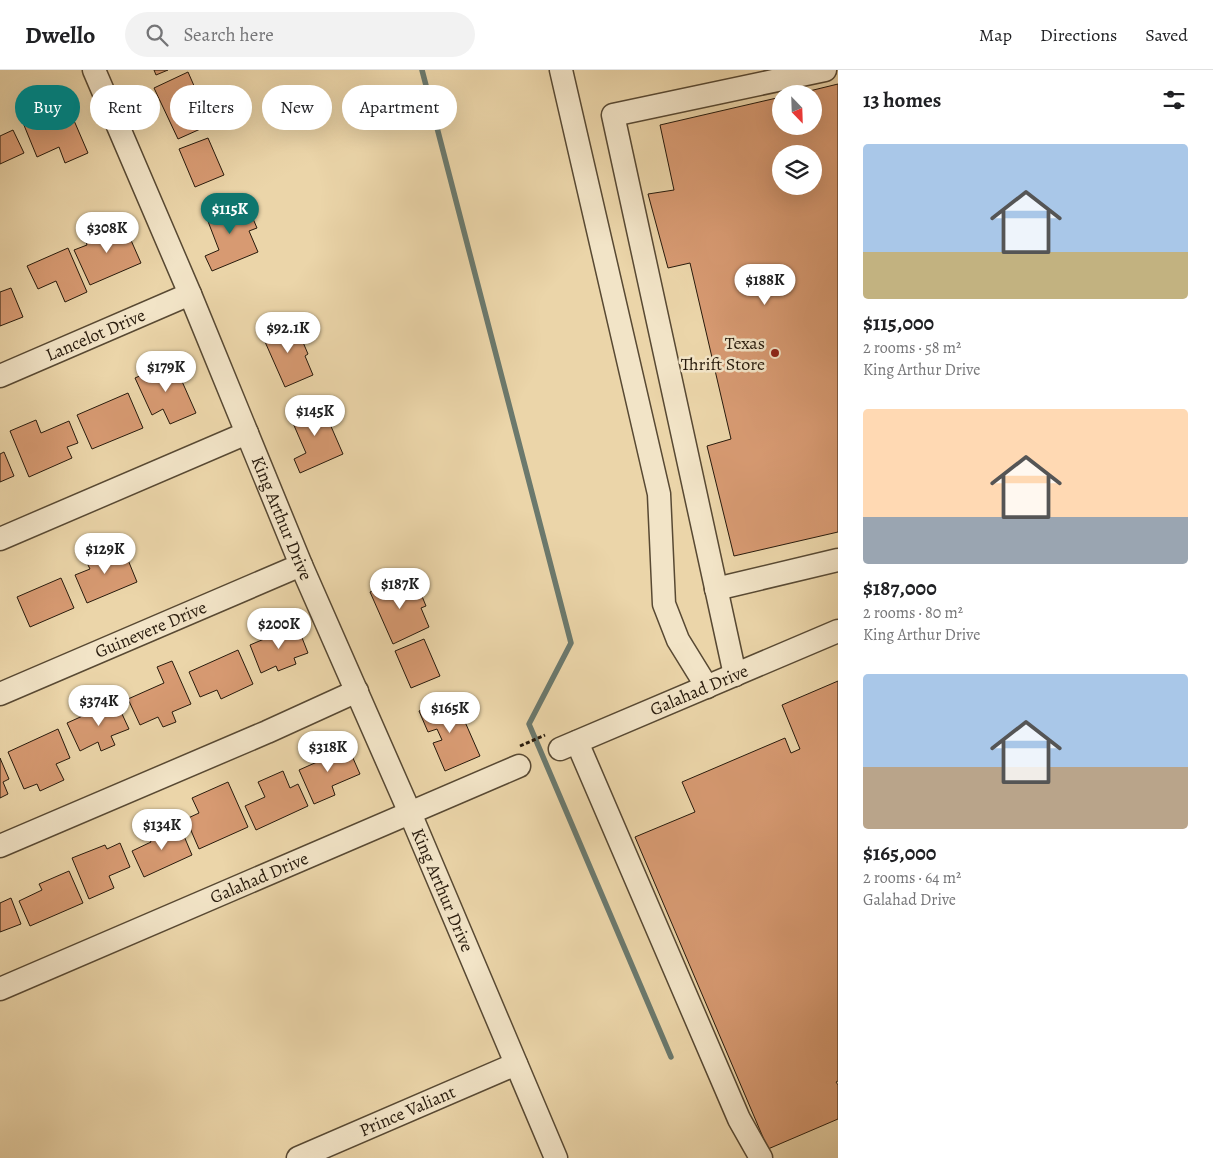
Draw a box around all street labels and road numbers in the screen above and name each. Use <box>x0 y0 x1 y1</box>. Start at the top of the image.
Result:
street label: Lancelot Drive <box>42 303 149 367</box>
street label: King Arthur Drive <box>246 452 318 584</box>
street label: Guinevere Drive <box>91 595 210 664</box>
street label: Galahad Drive <box>646 658 752 722</box>
street label: King Arthur Drive <box>406 824 479 955</box>
street label: Galahad Drive <box>206 846 312 909</box>
street label: Prince Valiant <box>356 1080 459 1142</box>

